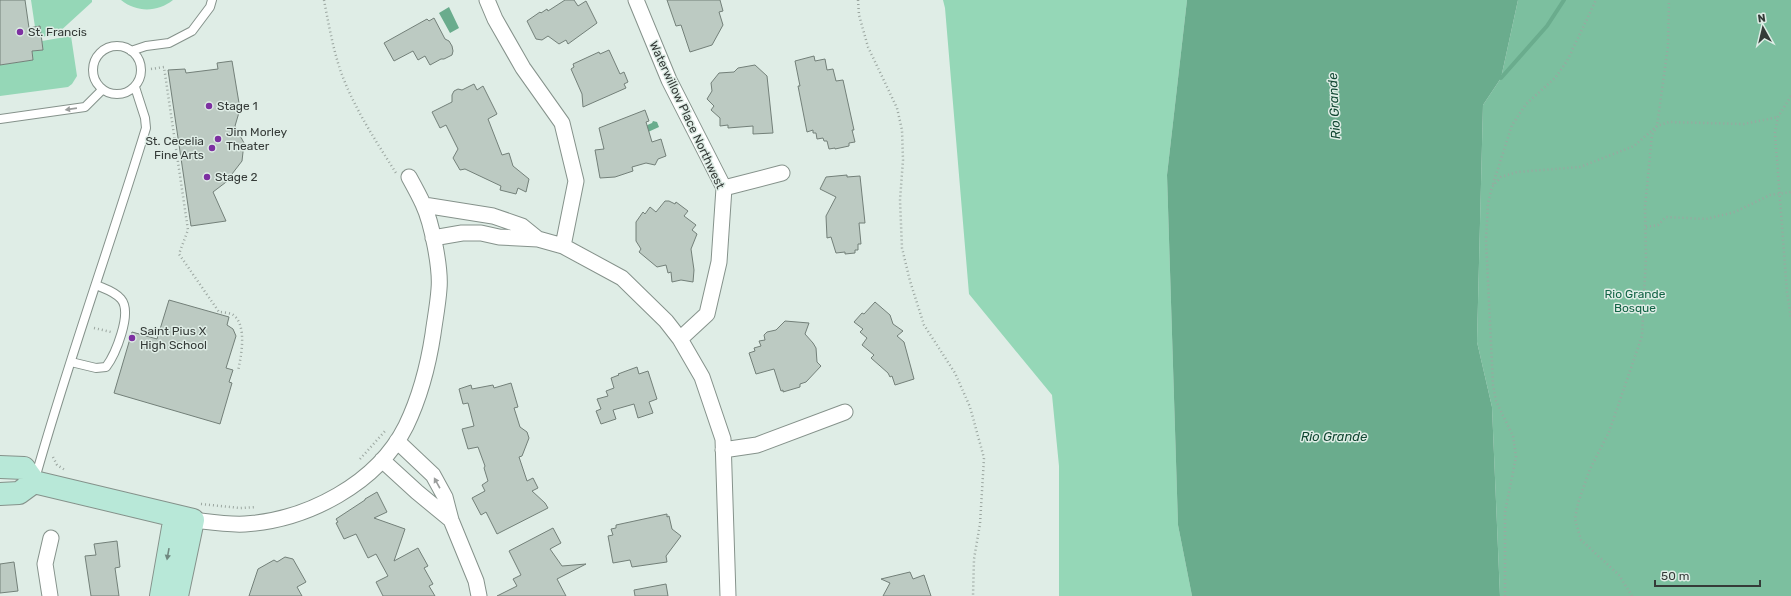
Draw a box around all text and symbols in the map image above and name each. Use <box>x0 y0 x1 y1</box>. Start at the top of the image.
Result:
north arrow <box>1743 8 1783 48</box>
text: N <box>1757 12 1767 26</box>
place label: St. Francis <box>28 25 87 39</box>
marker: St. Francis <box>15 27 25 37</box>
street label: Waterwillow Place Northwest <box>647 39 728 191</box>
water label: Rio Grande <box>1325 72 1343 140</box>
place label: Stage 1 <box>217 99 258 113</box>
marker: Stage 1 <box>204 101 214 111</box>
one-way arrow <box>65 106 77 112</box>
place label: Jim Morley Theater <box>226 125 287 153</box>
place label: St. Cecelia Fine Arts <box>145 134 204 162</box>
marker: Jim Morley Theater <box>213 134 223 144</box>
marker: St. Cecelia Fine Arts <box>207 143 217 153</box>
place label: Stage 2 <box>215 170 258 184</box>
marker: Stage 2 <box>202 172 212 182</box>
park label: Rio Grande Bosque <box>1605 287 1666 315</box>
place label: Saint Pius X High School <box>140 324 207 352</box>
marker: Saint Pius X High School <box>127 333 137 343</box>
water label: Rio Grande <box>1301 429 1367 444</box>
one-way arrow <box>434 477 441 489</box>
one-way arrow <box>164 548 170 560</box>
scale bar <box>1655 562 1760 588</box>
text: 50 m <box>1661 569 1689 583</box>

